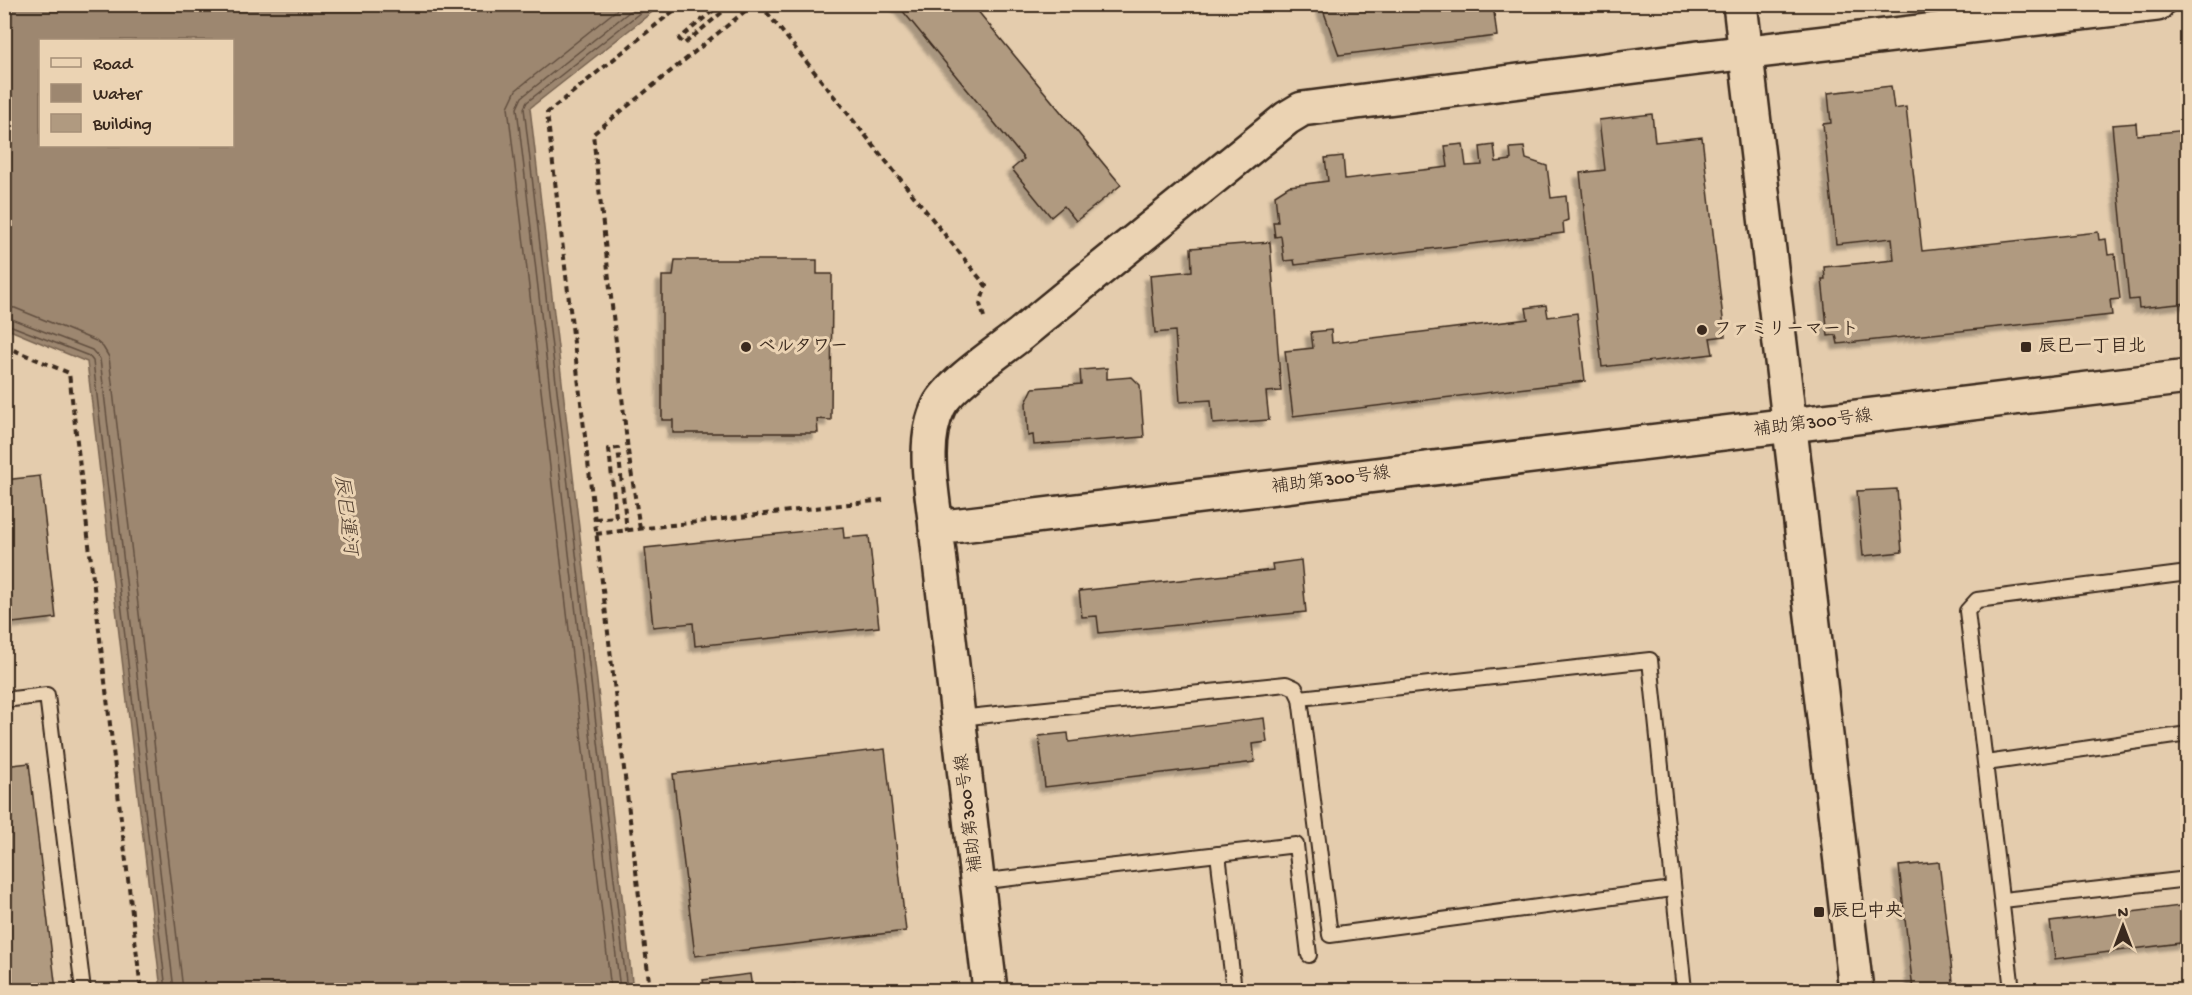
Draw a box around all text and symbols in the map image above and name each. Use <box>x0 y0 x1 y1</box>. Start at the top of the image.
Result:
legend <box>39 39 234 147</box>
text: Road <box>93 55 134 76</box>
text: Water <box>93 85 143 106</box>
text: Building <box>92 115 152 136</box>
place label: ファミリーマート <box>1714 320 1859 341</box>
marker: ファミリーマート <box>1695 323 1709 337</box>
place label: 辰巳一丁目北 <box>2038 336 2146 358</box>
place label: ベルタワー <box>758 337 848 358</box>
marker: ベルタワー <box>739 340 753 354</box>
marker: 辰巳一丁目北 <box>2019 340 2033 354</box>
street label: 補助第300号線 <box>1752 405 1874 442</box>
street label: 補助第300号線 <box>1270 462 1392 499</box>
water label: 辰巳運河 <box>328 474 362 559</box>
street label: 補助第300号線 <box>951 752 988 874</box>
north arrow <box>2093 896 2153 956</box>
place label: 辰巳中央 <box>1831 901 1903 923</box>
marker: 辰巳中央 <box>1812 905 1826 919</box>
text: N <box>2118 905 2129 924</box>

